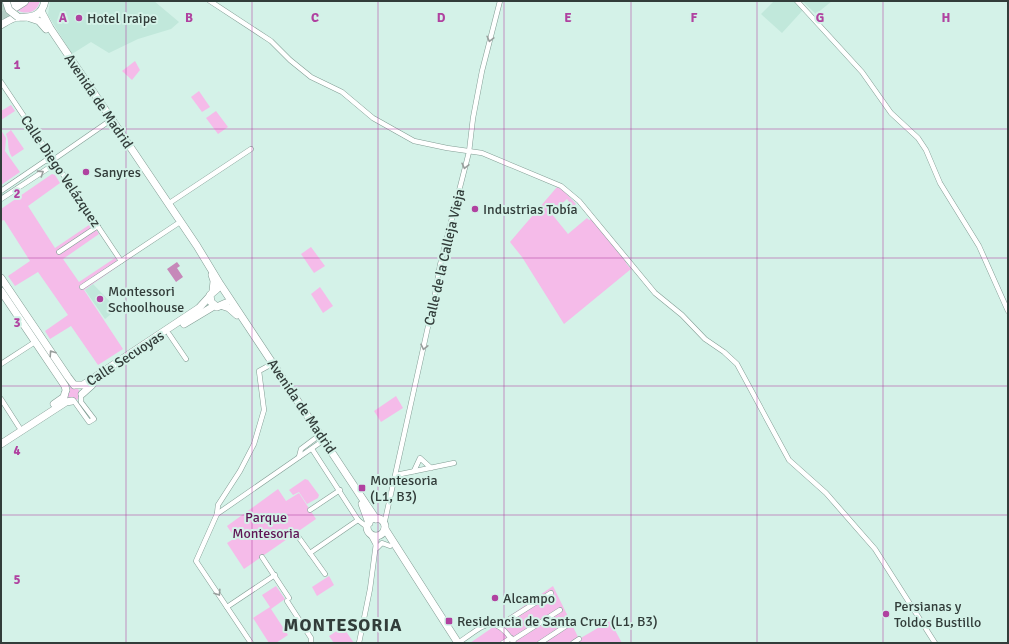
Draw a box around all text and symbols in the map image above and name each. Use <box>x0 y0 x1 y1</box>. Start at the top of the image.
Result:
text: A <box>59 10 68 26</box>
place label: Hotel Iraipe <box>87 10 157 27</box>
text: B <box>185 10 193 26</box>
text: C <box>311 10 319 26</box>
text: D <box>437 10 446 26</box>
text: E <box>564 10 572 26</box>
text: F <box>691 10 698 26</box>
text: G <box>816 10 824 26</box>
text: H <box>942 10 950 26</box>
marker: Hotel Iraipe <box>74 13 84 23</box>
one-way arrow <box>487 36 495 42</box>
street label: Avenida de Madrid <box>61 51 137 152</box>
text: 1 <box>13 57 21 73</box>
street label: Calle Diego Velázquez <box>17 112 104 230</box>
one-way arrow <box>462 163 470 170</box>
place label: Sanyres <box>94 164 141 181</box>
marker: Sanyres <box>81 167 91 177</box>
one-way arrow <box>37 171 44 178</box>
text: 2 <box>13 186 21 202</box>
street label: Calle de la Calleja Vieja <box>421 187 468 327</box>
place label: Industrias Tobía <box>483 201 578 218</box>
marker: Industrias Tobía <box>470 204 480 214</box>
place label: Montessori Schoolhouse <box>108 283 184 316</box>
marker: Montessori Schoolhouse <box>95 294 105 304</box>
text: 3 <box>13 315 21 331</box>
street label: Calle Secuoyas <box>83 327 167 390</box>
one-way arrow <box>420 344 428 351</box>
one-way arrow <box>49 351 56 358</box>
street label: Avenida de Madrid <box>264 356 340 457</box>
text: 4 <box>13 443 21 459</box>
place label: Montesoria (L1, B3) <box>370 472 438 505</box>
marker: Montesoria (L1, B3) <box>357 483 367 493</box>
park label: Parque Montesoria <box>232 509 300 542</box>
text: 5 <box>13 572 21 588</box>
one-way arrow <box>213 589 220 596</box>
place label: Alcampo <box>503 590 555 607</box>
marker: Alcampo <box>490 593 500 603</box>
place label: Persianas y Toldos Bustillo <box>894 598 981 631</box>
marker: Persianas y Toldos Bustillo <box>881 609 891 619</box>
place label: Residencia de Santa Cruz (L1, B3) <box>457 613 658 630</box>
district label: MONTESORIA <box>283 614 403 636</box>
marker: Residencia de Santa Cruz (L1, B3) <box>444 616 454 626</box>

